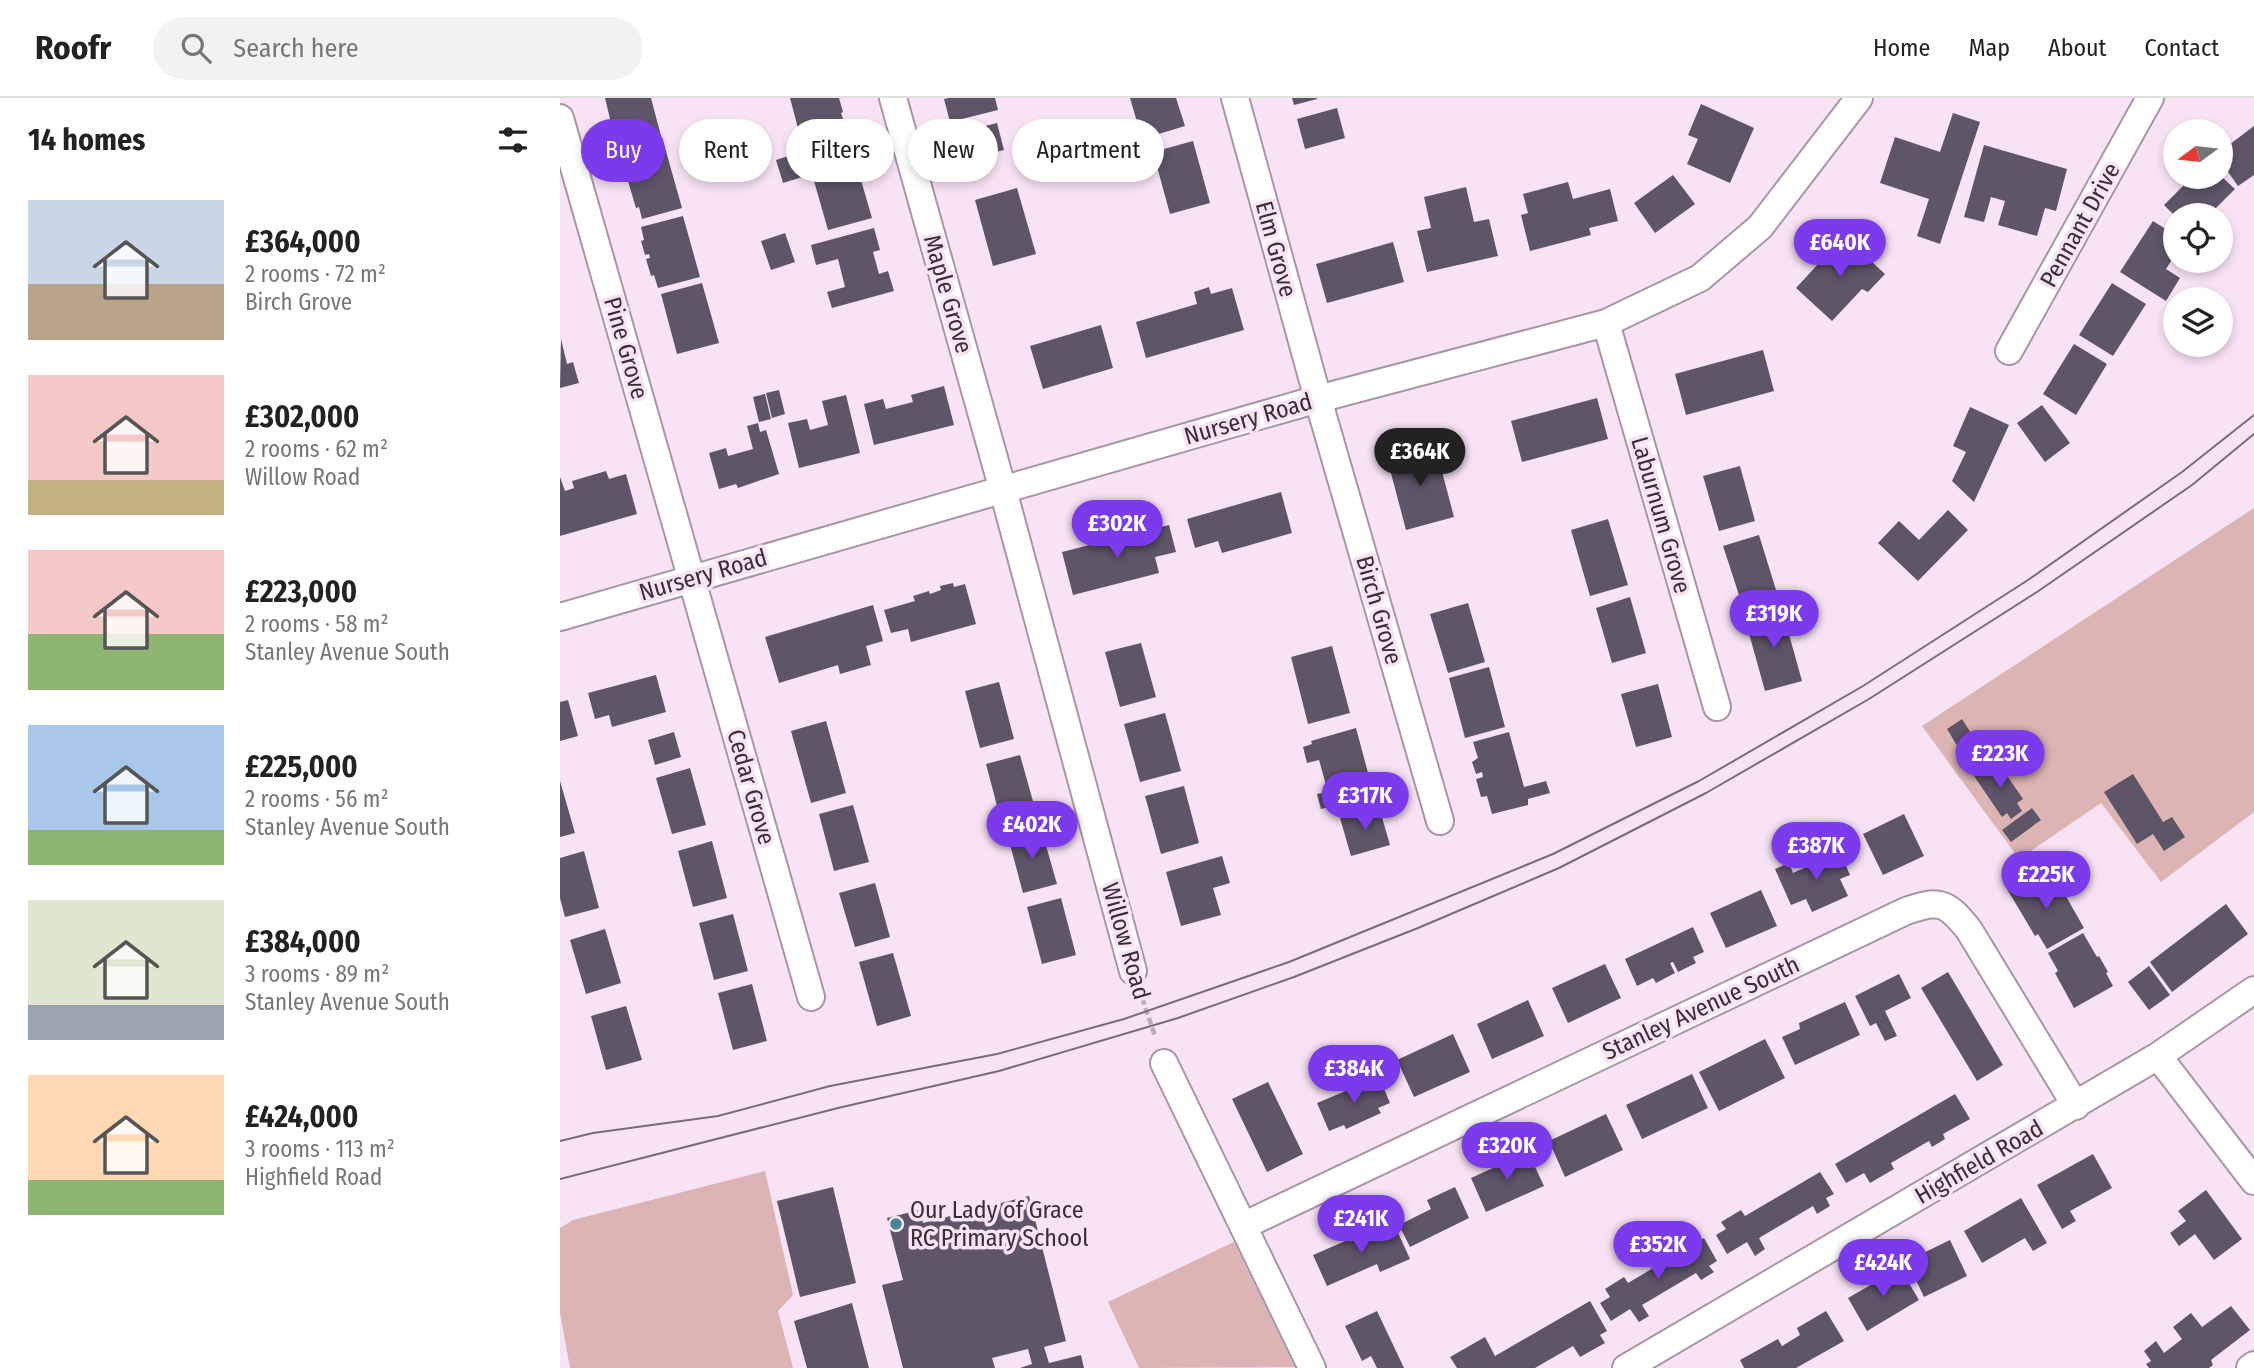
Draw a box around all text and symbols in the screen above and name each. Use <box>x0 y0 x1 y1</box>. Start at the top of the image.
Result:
search box <box>153 17 643 80</box>
text: Roofr <box>35 28 111 68</box>
icon: search <box>177 29 215 67</box>
text: Search here <box>233 33 359 64</box>
text: Home <box>1873 34 1930 62</box>
text: Map <box>1968 34 2010 62</box>
text: About <box>2048 34 2106 62</box>
text: Contact <box>2144 34 2219 62</box>
chip: Buy <box>581 119 665 182</box>
chip: Rent <box>679 119 772 182</box>
chip: Filters <box>786 119 894 182</box>
chip: New <box>908 119 998 182</box>
chip: Apartment <box>1012 119 1164 182</box>
north arrow <box>2163 119 2233 189</box>
map controls <box>2163 119 2233 357</box>
icon: filters <box>494 121 532 159</box>
text: 14 homes <box>28 122 145 158</box>
street label: Pennant Drive <box>2034 158 2126 292</box>
street label: Elm Grove <box>1250 198 1302 300</box>
button: locate <box>2163 203 2233 273</box>
pin: £640K <box>1791 220 1889 279</box>
text: £364,000 <box>245 224 361 260</box>
icon: home <box>84 228 168 312</box>
text: £640K <box>1810 228 1870 256</box>
street label: Maple Grove <box>918 232 978 356</box>
text: 2 rooms · 72 m² <box>245 260 386 288</box>
button: layers <box>2163 287 2233 357</box>
text: Birch Grove <box>245 288 352 316</box>
street label: Pine Grove <box>598 294 654 402</box>
street label: Nursery Road <box>1181 387 1315 451</box>
text: £302,000 <box>245 399 359 435</box>
icon: home <box>84 403 168 487</box>
pin: £364K <box>1371 428 1469 488</box>
street label: Laburnum Grove <box>1625 433 1697 597</box>
text: 2 rooms · 62 m² <box>245 435 388 463</box>
text: £364K <box>1390 437 1450 465</box>
text: Willow Road <box>245 463 360 491</box>
pin: £302K <box>1068 500 1166 560</box>
text: £302K <box>1088 509 1146 537</box>
street label: Nursery Road <box>636 543 770 607</box>
street label: Birch Grove <box>1350 552 1408 668</box>
text: £223,000 <box>245 574 357 610</box>
icon: home <box>84 578 168 662</box>
pin: £319K <box>1725 590 1823 650</box>
text: £319K <box>1746 599 1802 627</box>
text: 2 rooms · 58 m² <box>245 610 389 638</box>
text: Stanley Avenue South <box>245 638 450 666</box>
street label: Cedar Grove <box>721 726 781 848</box>
pin: £223K <box>1951 730 2049 790</box>
text: £223K <box>1972 739 2028 767</box>
text: £225,000 <box>245 749 358 785</box>
icon: home <box>84 753 168 837</box>
pin: £317K <box>1316 772 1414 832</box>
text: £317K <box>1338 781 1392 809</box>
text: 2 rooms · 56 m² <box>245 785 389 813</box>
pin: £402K <box>983 802 1081 861</box>
text: £402K <box>1003 810 1061 838</box>
text: Stanley Avenue South <box>245 813 450 841</box>
pin: £387K <box>1767 822 1865 882</box>
text: £387K <box>1787 831 1845 859</box>
pin: £225K <box>1997 852 2095 911</box>
text: £225K <box>2017 860 2075 888</box>
street label: Willow Road <box>1096 879 1156 1003</box>
text: £384,000 <box>245 924 361 960</box>
icon: home <box>84 928 168 1012</box>
street label: Stanley Avenue South <box>1598 950 1804 1066</box>
text: 3 rooms · 89 m² <box>245 960 389 988</box>
text: Stanley Avenue South <box>245 988 450 1016</box>
pin: £384K <box>1305 1046 1403 1105</box>
text: £384K <box>1324 1054 1384 1082</box>
text: £424,000 <box>245 1099 358 1135</box>
icon: home <box>84 1103 168 1187</box>
street label: Highfield Road <box>1910 1114 2048 1210</box>
pin: £320K <box>1458 1122 1556 1182</box>
text: £320K <box>1478 1131 1536 1159</box>
text: 3 rooms · 113 m² <box>245 1135 395 1163</box>
text: Highfield Road <box>245 1163 382 1191</box>
place label: Our Lady of Grace RC Primary School <box>910 1196 1089 1252</box>
pin: £241K <box>1312 1196 1410 1255</box>
text: £241K <box>1334 1204 1388 1232</box>
marker: Our Lady of Grace RC Primary School <box>888 1216 904 1232</box>
pin: £352K <box>1609 1222 1707 1281</box>
text: £352K <box>1629 1230 1687 1258</box>
pin: £424K <box>1834 1240 1932 1299</box>
text: £424K <box>1854 1248 1912 1276</box>

